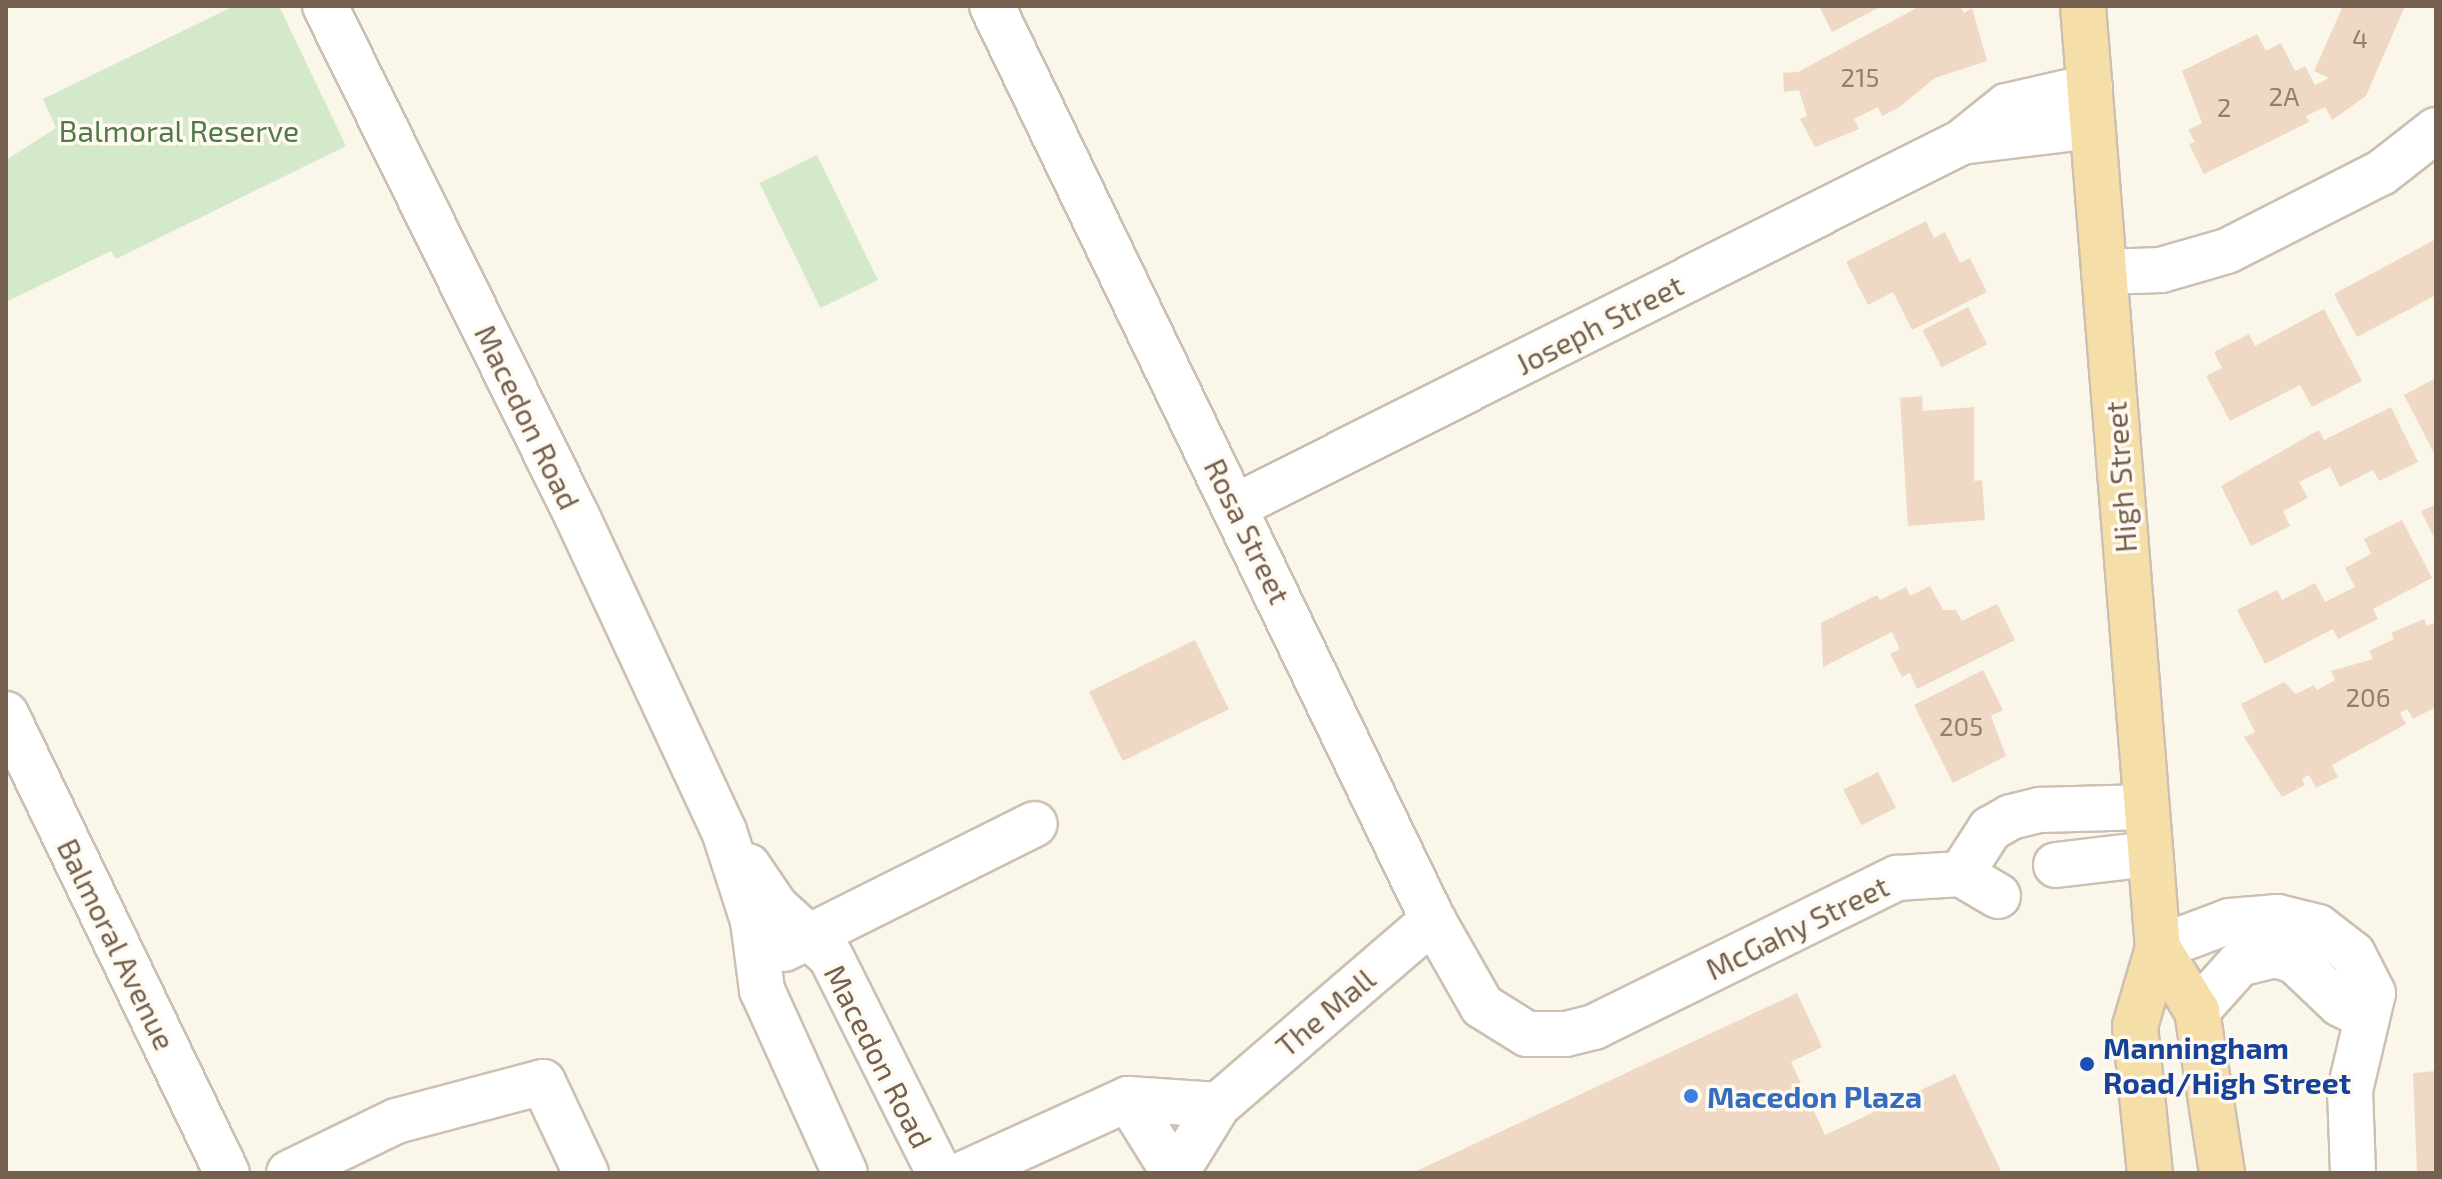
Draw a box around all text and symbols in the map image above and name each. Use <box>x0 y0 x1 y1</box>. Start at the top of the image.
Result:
house number: 4 <box>2352 22 2368 54</box>
house number: 215 <box>1841 61 1879 93</box>
house number: 2A <box>2269 80 2299 112</box>
house number: 2 <box>2217 91 2231 123</box>
park label: Balmoral Reserve <box>58 112 300 148</box>
street label: Joseph Street <box>1509 266 1689 382</box>
street label: Macedon Road <box>468 319 588 515</box>
street label: High Street <box>2097 400 2143 554</box>
street label: Rosa Street <box>1197 452 1299 610</box>
house number: 206 <box>2345 681 2391 713</box>
house number: 205 <box>1939 710 1983 742</box>
street label: Balmoral Avenue <box>50 832 184 1056</box>
street label: McGahy Street <box>1699 867 1895 987</box>
street label: Macedon Road <box>817 958 941 1154</box>
street label: The Mall <box>1268 960 1382 1064</box>
place label: Manningham Road/High Street <box>2103 1029 2351 1100</box>
marker: Manningham Road/High Street <box>2078 1055 2096 1073</box>
place label: Macedon Plaza <box>1707 1078 1922 1114</box>
marker: Macedon Plaza <box>1682 1087 1700 1105</box>

